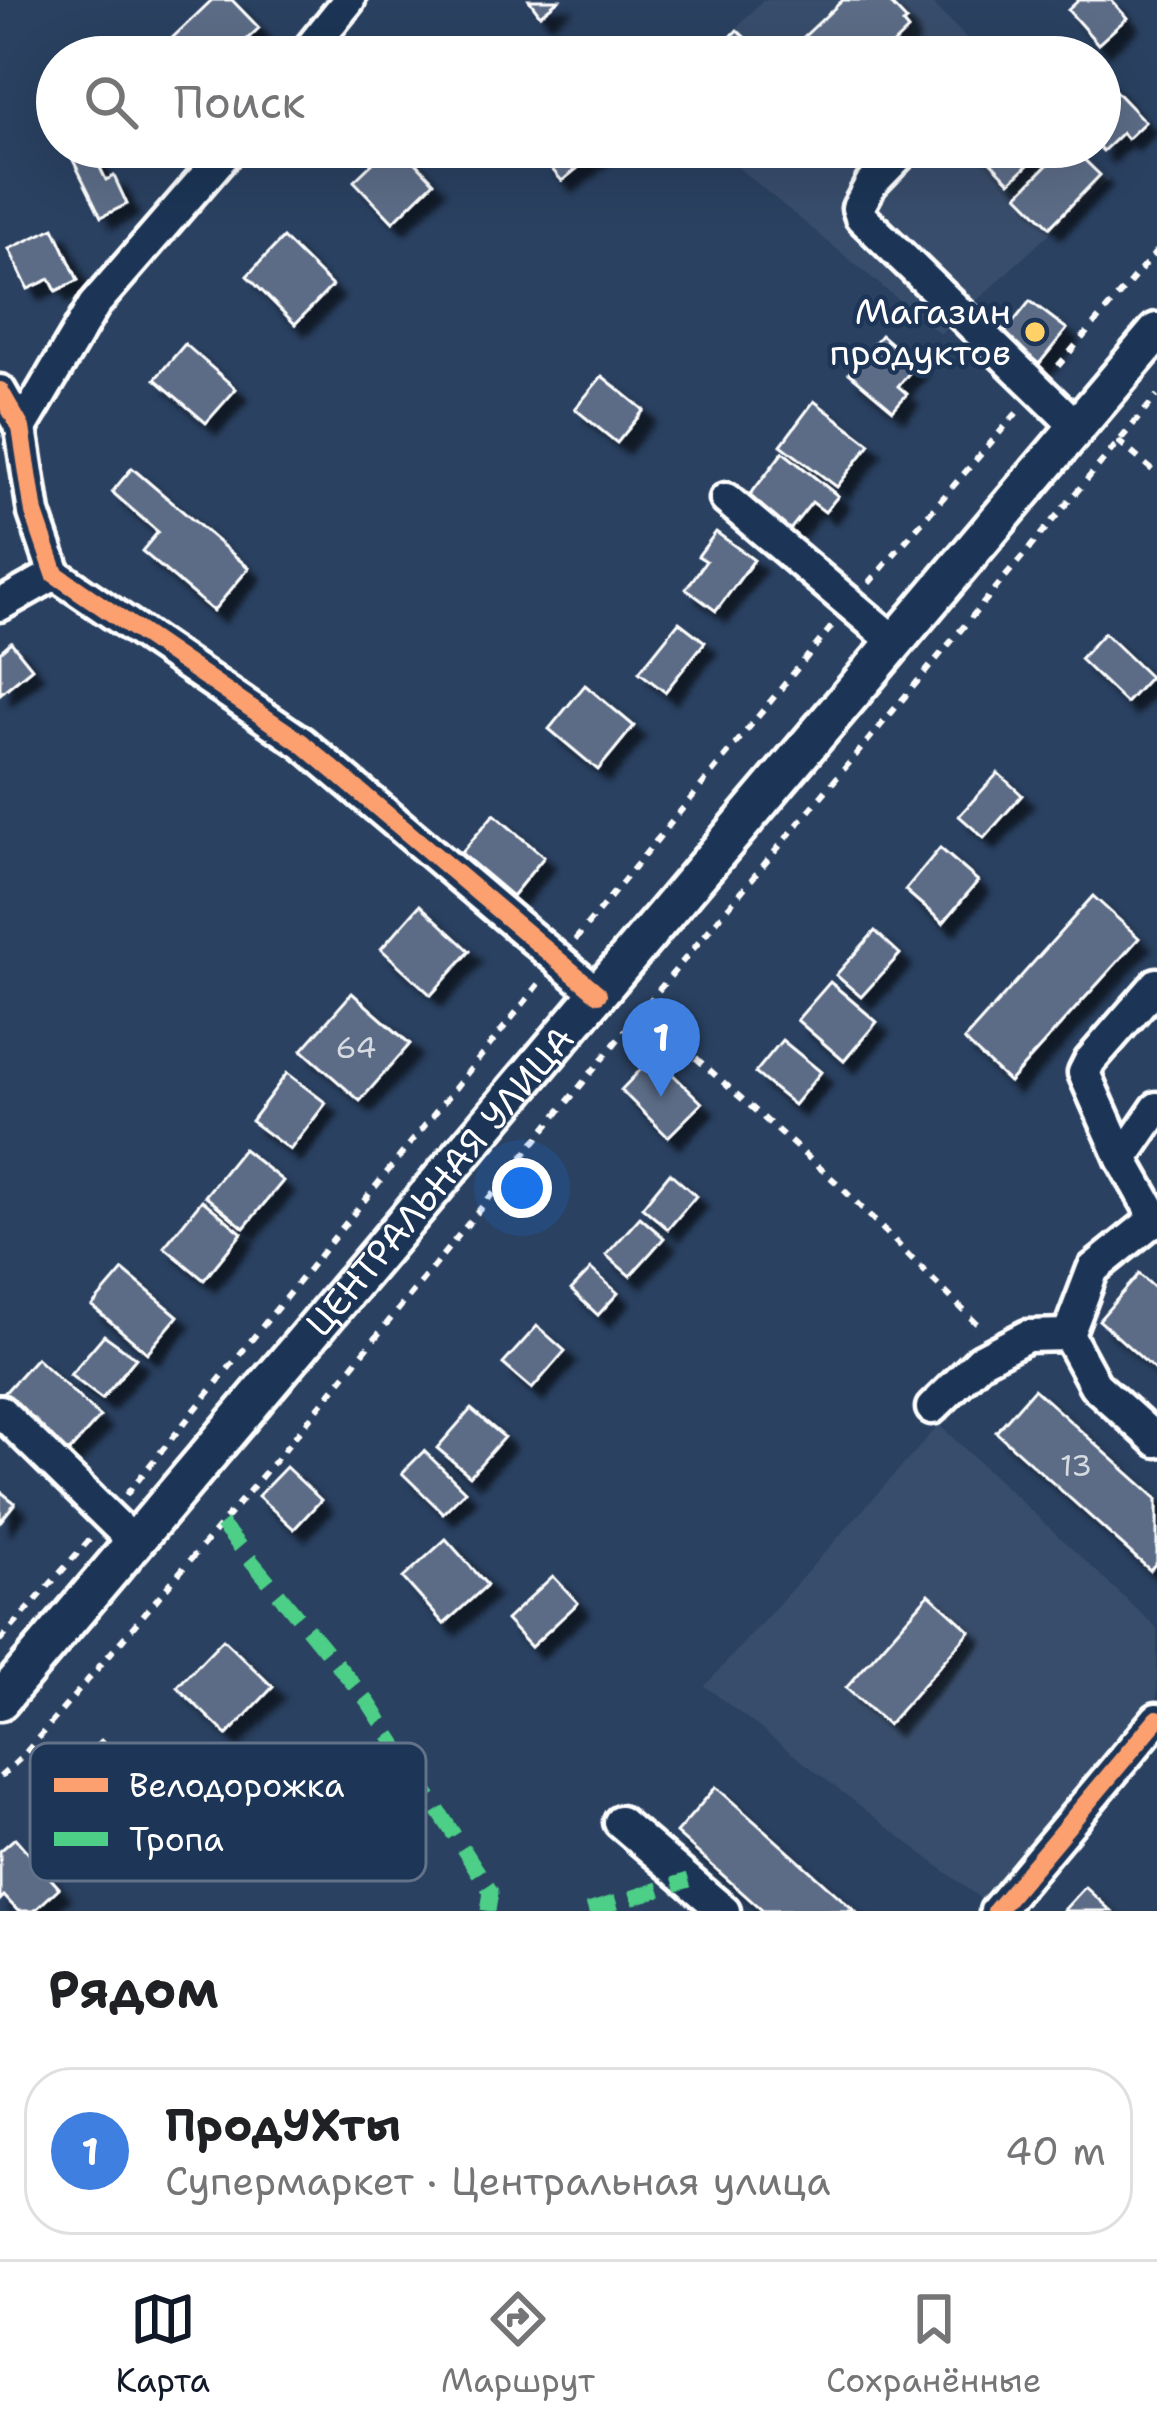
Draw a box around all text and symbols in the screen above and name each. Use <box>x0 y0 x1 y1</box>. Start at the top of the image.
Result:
search box <box>36 36 1121 168</box>
icon: search <box>78 69 144 135</box>
text: Поиск <box>174 72 305 132</box>
place label: Магазин продуктов <box>830 287 1011 377</box>
marker: Магазин продуктов <box>1022 319 1048 345</box>
pin: 1 <box>622 998 700 1097</box>
street label: ЦЕНТРАЛЬНАЯ УЛИЦА <box>294 1015 585 1347</box>
house number: 64 <box>336 1027 376 1068</box>
your location <box>492 1158 552 1218</box>
house number: 13 <box>1060 1445 1092 1486</box>
legend <box>30 1743 426 1881</box>
text: Велодорожка <box>129 1763 344 1808</box>
text: Тропа <box>129 1817 224 1862</box>
text: Рядом <box>48 1955 219 2023</box>
text: ПродУХты <box>165 2095 401 2155</box>
text: 1 <box>81 2125 99 2177</box>
text: 40 m <box>1005 2125 1106 2177</box>
text: Супермаркет · Центральная улица <box>165 2155 830 2207</box>
tab: Карта <box>116 2286 210 2403</box>
tab: Маршрут <box>441 2286 595 2403</box>
tab: Сохранённые <box>826 2286 1041 2403</box>

